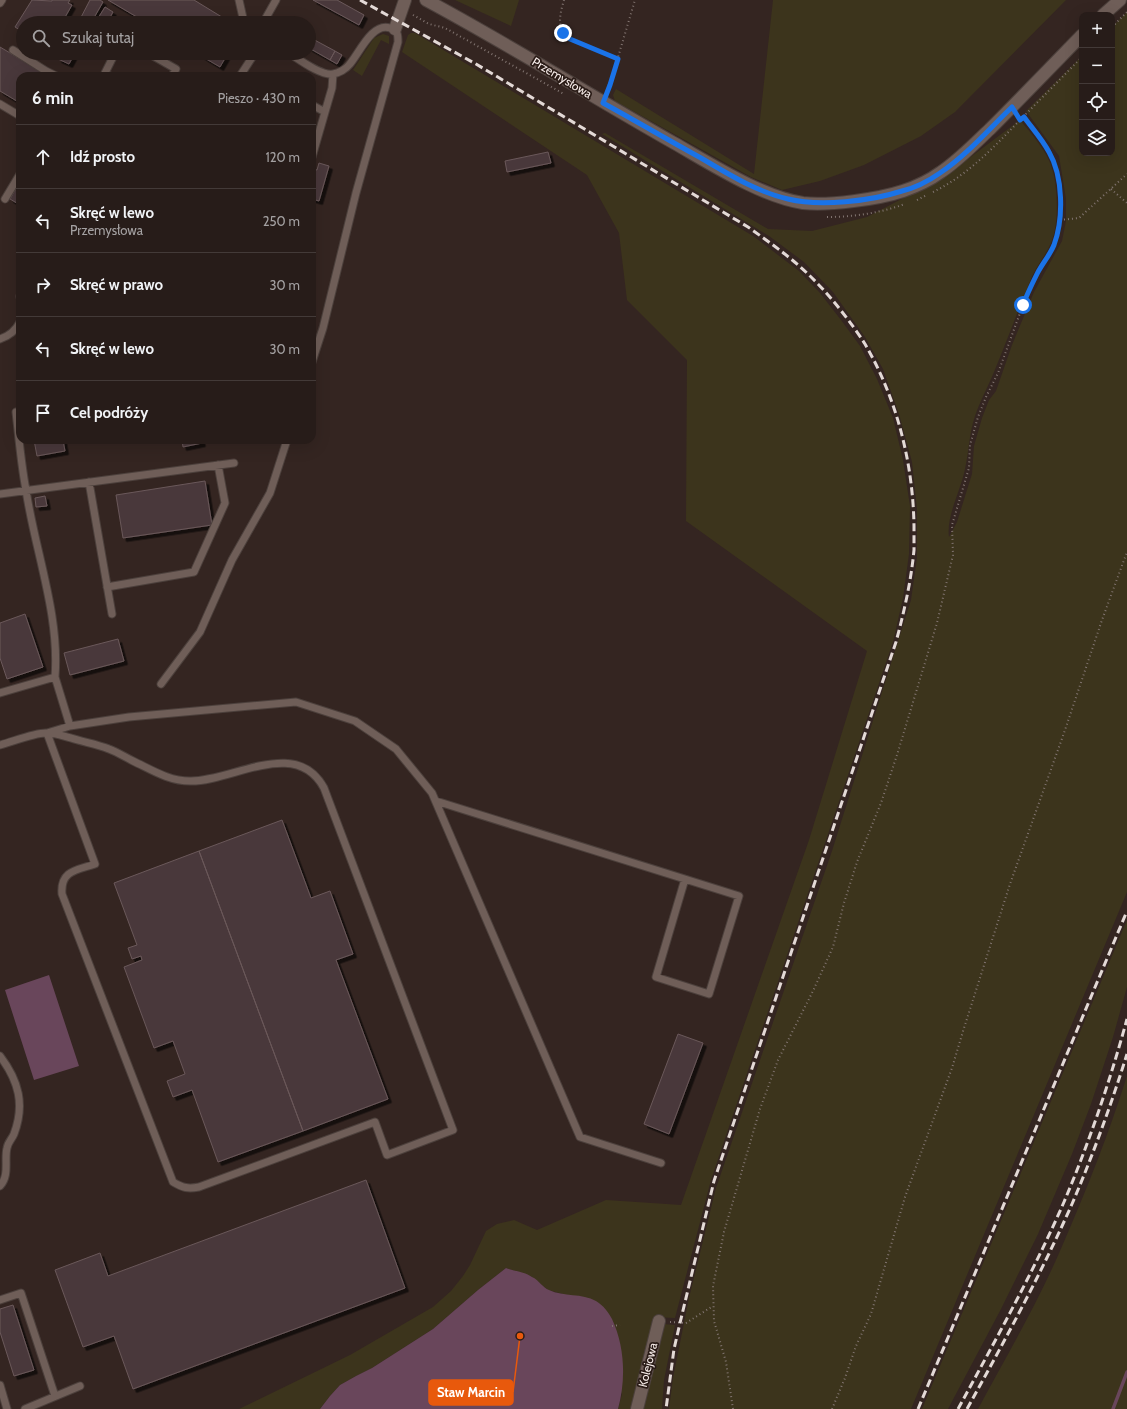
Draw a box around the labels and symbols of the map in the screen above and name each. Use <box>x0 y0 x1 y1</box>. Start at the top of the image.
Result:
route end <box>554 24 572 42</box>
street label: Przemysłowa <box>530 54 595 101</box>
route start <box>1014 296 1032 314</box>
street label: Kolejowa <box>635 1341 660 1389</box>
callout: Staw Marcin <box>429 1380 513 1405</box>
text: Staw Marcin <box>437 1384 505 1400</box>

